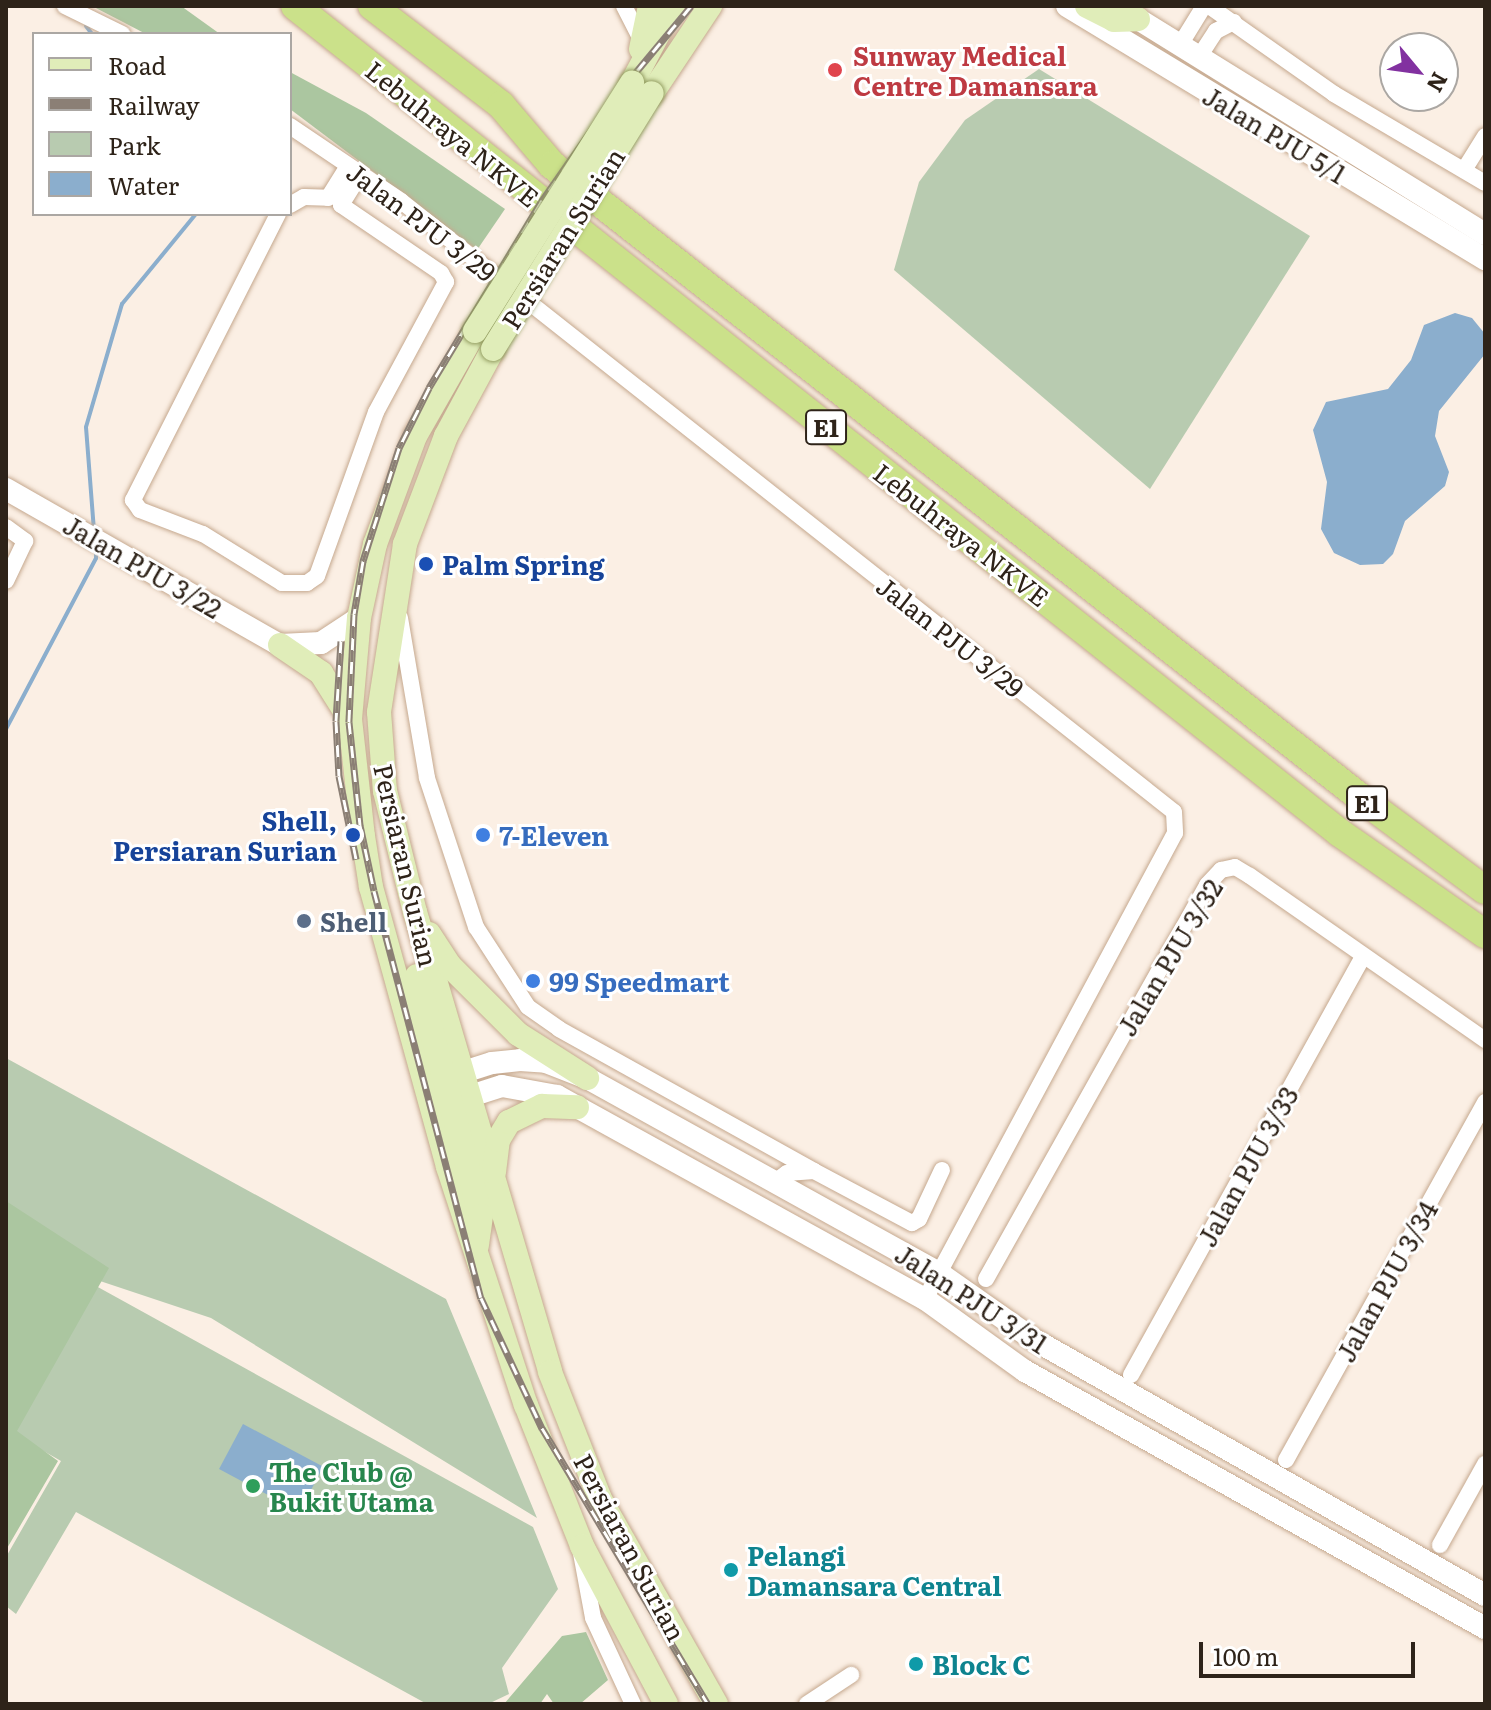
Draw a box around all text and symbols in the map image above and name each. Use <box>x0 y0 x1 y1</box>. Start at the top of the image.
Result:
legend <box>32 32 292 216</box>
north arrow <box>1379 32 1459 112</box>
place label: Sunway Medical Centre Damansara <box>853 39 1098 100</box>
text: Road <box>108 47 166 82</box>
street label: Lebuhraya NKVE <box>360 54 546 212</box>
marker: Sunway Medical Centre Damansara <box>824 59 846 81</box>
text: N <box>1420 67 1458 99</box>
street label: Jalan PJU 5/1 <box>1198 79 1352 189</box>
text: Railway <box>108 87 200 122</box>
text: Park <box>108 127 161 162</box>
street label: Persiaran Surian <box>494 142 630 334</box>
street label: Jalan PJU 3/29 <box>342 155 502 287</box>
text: Water <box>108 167 179 202</box>
road number: E1 <box>804 407 848 447</box>
street label: Lebuhraya NKVE <box>868 456 1056 612</box>
street label: Jalan PJU 3/22 <box>58 508 228 624</box>
place label: Palm Spring <box>442 548 604 580</box>
marker: Palm Spring <box>417 555 435 573</box>
street label: Jalan PJU 3/29 <box>871 569 1031 703</box>
street label: Persiaran Surian <box>368 760 446 970</box>
road number: E1 <box>1345 783 1389 823</box>
place label: Shell, Persiaran Surian <box>113 804 337 866</box>
place label: 7-Eleven <box>499 819 609 851</box>
marker: Shell, Persiaran Surian <box>344 826 362 844</box>
marker: 7-Eleven <box>474 826 492 844</box>
street label: Jalan PJU 3/32 <box>1110 873 1228 1041</box>
place label: Shell <box>320 905 387 937</box>
marker: Shell <box>295 912 313 930</box>
place label: 99 Speedmart <box>549 965 730 997</box>
marker: 99 Speedmart <box>524 972 542 990</box>
street label: Jalan PJU 3/33 <box>1190 1081 1304 1251</box>
street label: Jalan PJU 3/34 <box>1329 1195 1443 1367</box>
street label: Jalan PJU 3/31 <box>890 1237 1054 1359</box>
street label: Persiaran Surian <box>569 1448 693 1646</box>
place label: The Club @ Bukit Utama <box>269 1455 434 1516</box>
marker: The Club @ Bukit Utama <box>244 1477 262 1495</box>
place label: Pelangi Damansara Central <box>747 1539 1002 1600</box>
marker: Pelangi Damansara Central <box>722 1561 740 1579</box>
scale bar <box>1203 1626 1419 1676</box>
text: 100 m <box>1213 1638 1279 1673</box>
place label: Block C <box>932 1648 1031 1680</box>
marker: Block C <box>907 1655 925 1673</box>

